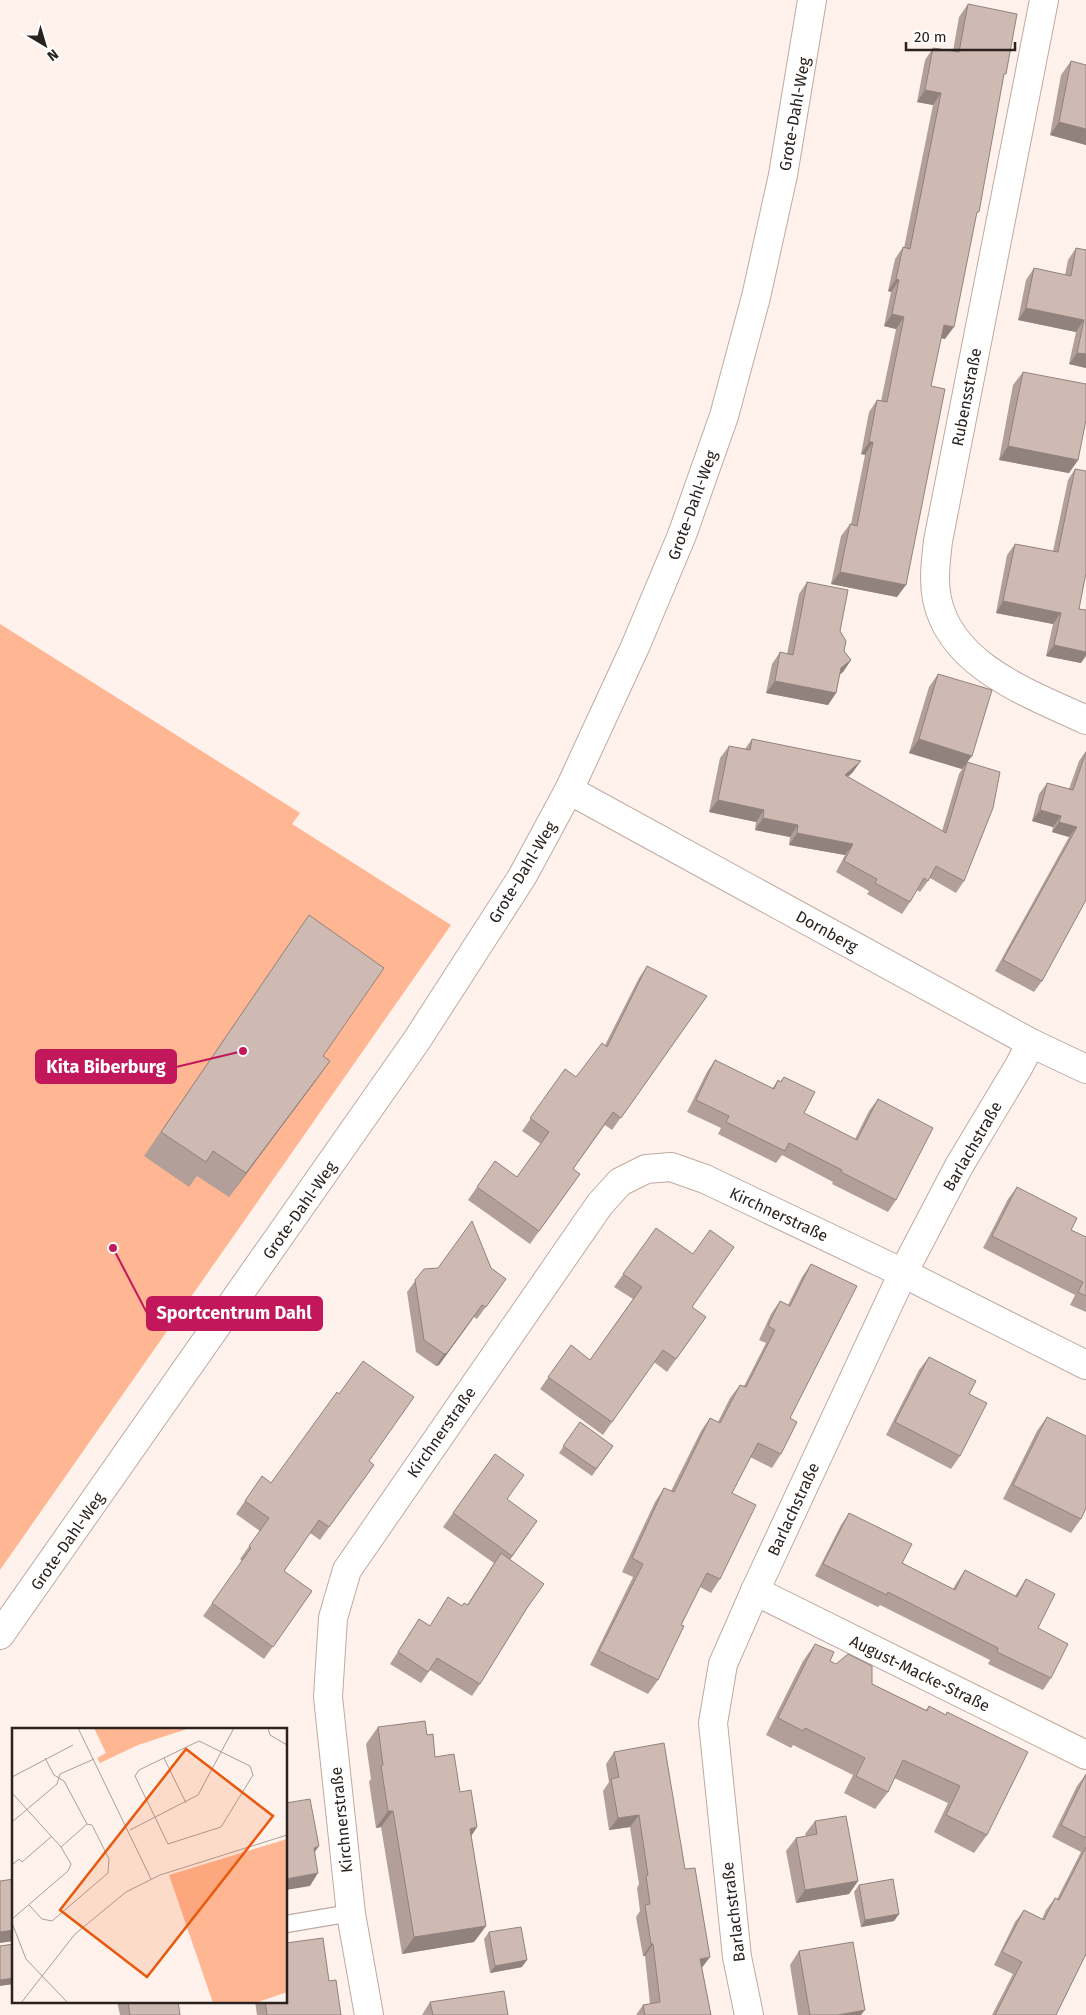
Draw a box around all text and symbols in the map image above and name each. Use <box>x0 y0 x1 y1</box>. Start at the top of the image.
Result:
north arrow <box>20 20 70 70</box>
scale bar <box>906 20 1015 52</box>
text: 20 m <box>914 28 947 46</box>
text: N <box>44 45 62 64</box>
street label: Grote-Dahl-Weg <box>775 55 814 172</box>
street label: Rubensstraße <box>948 346 985 448</box>
street label: Grote-Dahl-Weg <box>664 447 721 563</box>
street label: Grote-Dahl-Weg <box>485 817 561 926</box>
street label: Dornberg <box>793 907 862 956</box>
callout: Kita Biberburg <box>36 1050 176 1083</box>
text: Kita Biberburg <box>46 1056 166 1078</box>
street label: Barlachstraße <box>939 1098 1006 1195</box>
street label: Grote-Dahl-Weg <box>259 1157 341 1263</box>
street label: Kirchnerstraße <box>727 1183 831 1246</box>
callout: Sportcentrum Dahl <box>147 1297 322 1330</box>
text: Sportcentrum Dahl <box>156 1302 312 1324</box>
street label: Kirchnerstraße <box>403 1383 480 1481</box>
street label: Barlachstraße <box>764 1460 823 1559</box>
street label: Grote-Dahl-Weg <box>27 1488 109 1594</box>
street label: August-Macke-Straße <box>847 1631 993 1716</box>
inset map <box>12 1728 288 2002</box>
street label: Kirchnerstraße <box>326 1766 357 1874</box>
street label: Barlachstraße <box>718 1861 749 1963</box>

